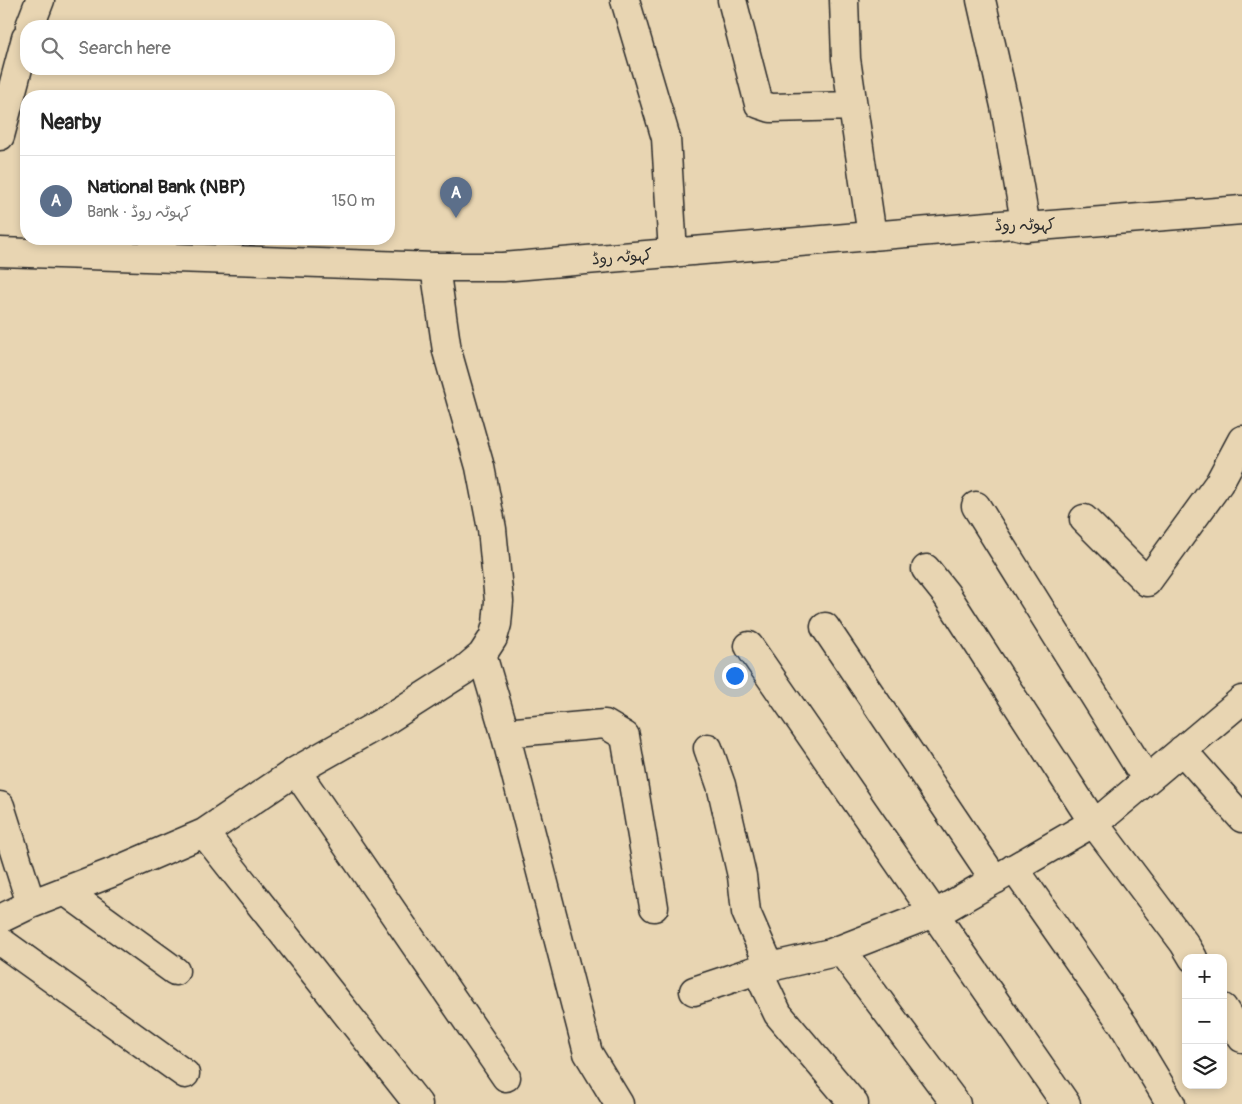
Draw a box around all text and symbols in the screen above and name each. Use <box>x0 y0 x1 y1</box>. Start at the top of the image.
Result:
search box <box>20 20 395 75</box>
icon: search <box>38 34 66 62</box>
text: Search here <box>78 36 171 60</box>
text: Nearby <box>40 109 101 136</box>
text: National Bank (NBP) <box>87 175 246 199</box>
pin: A <box>440 177 472 218</box>
text: A <box>51 191 61 211</box>
text: 150 m <box>331 191 375 211</box>
text: Bank · کہوٹہ روڈ <box>87 202 191 222</box>
street label: کہوٹہ روڈ <box>995 214 1056 236</box>
street label: کہوٹہ روڈ <box>591 244 653 270</box>
your location <box>722 663 748 689</box>
map controls <box>1182 954 1227 1089</box>
button: + <box>1182 954 1227 999</box>
button: − <box>1182 999 1227 1044</box>
button: layers <box>1182 1044 1227 1089</box>

